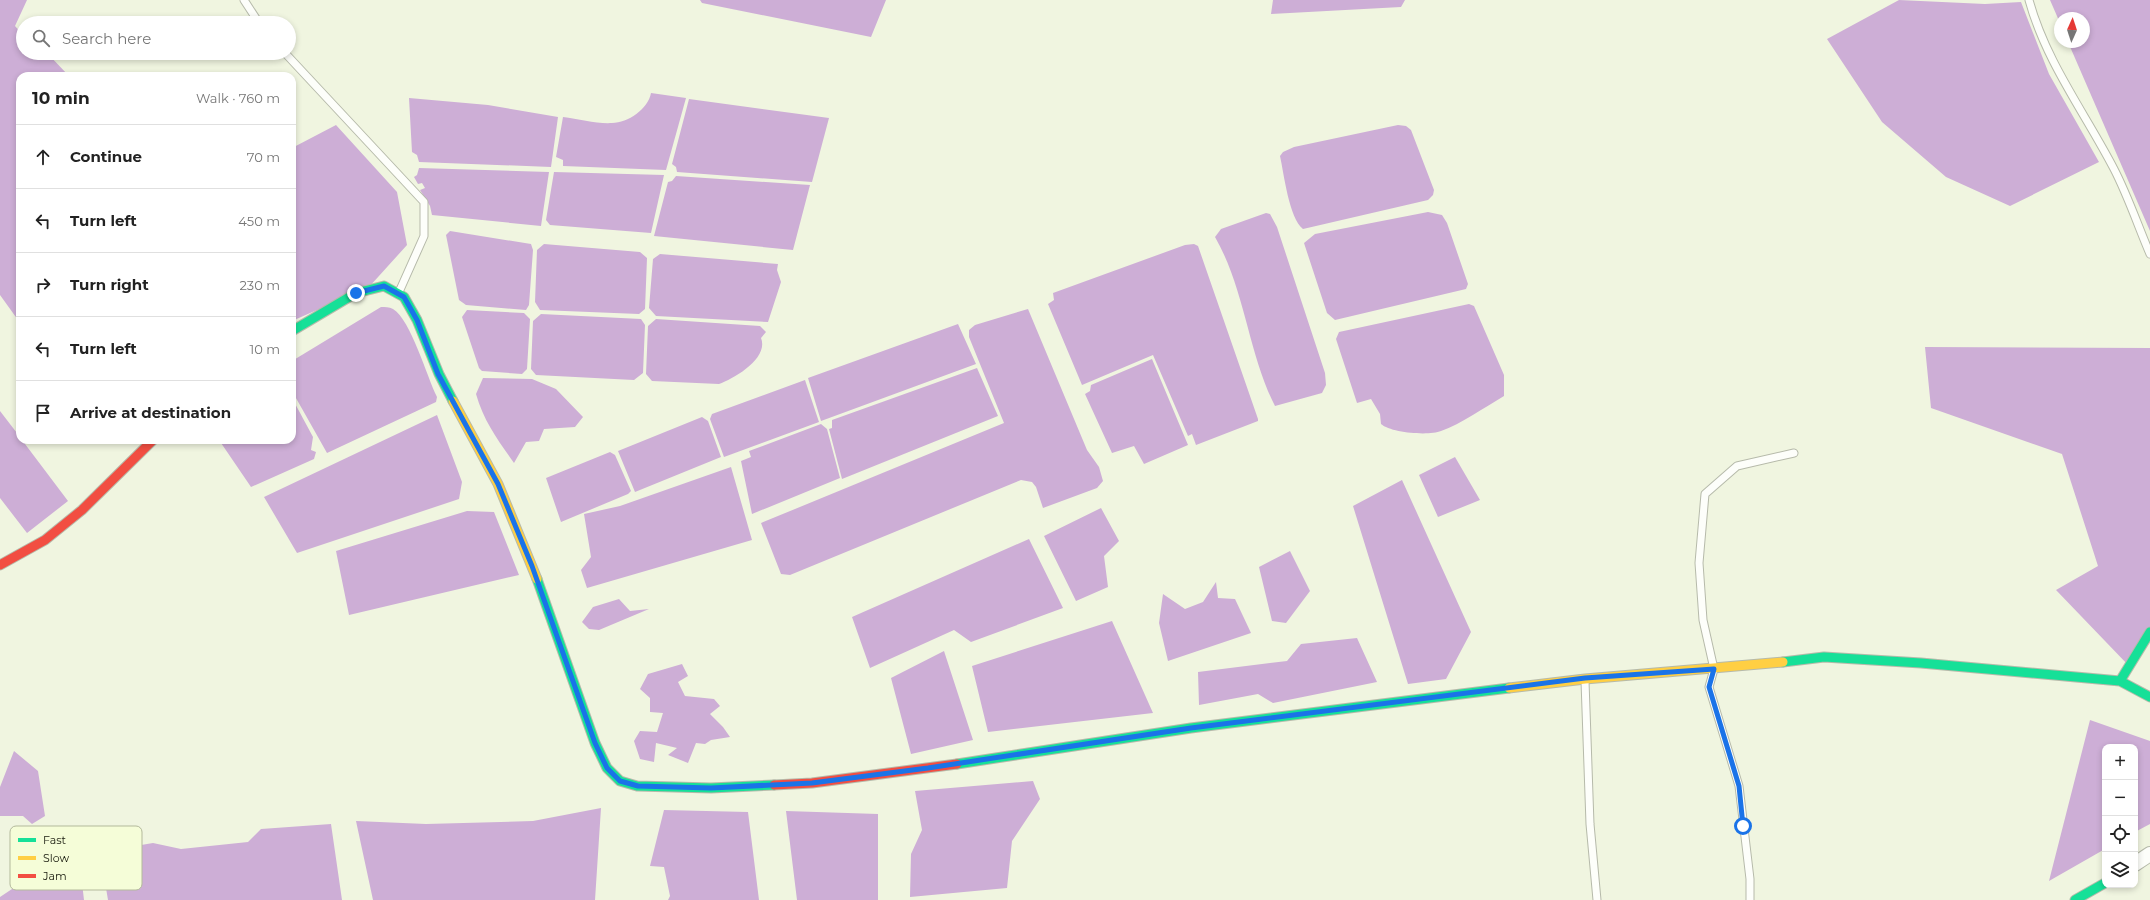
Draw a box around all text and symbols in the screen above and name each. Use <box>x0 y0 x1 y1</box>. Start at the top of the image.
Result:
north arrow <box>2054 12 2090 48</box>
search box <box>16 16 296 60</box>
icon: search <box>30 27 52 49</box>
text: Search here <box>62 29 151 48</box>
text: 10 min <box>32 88 90 108</box>
text: Walk · 760 m <box>196 90 280 106</box>
icon: ahead <box>32 146 54 168</box>
text: Continue <box>70 147 142 166</box>
text: 70 m <box>247 149 280 165</box>
icon: left <box>32 210 54 232</box>
text: Turn left <box>70 211 137 230</box>
text: 450 m <box>238 213 280 229</box>
icon: right <box>32 274 54 296</box>
text: Turn right <box>70 275 149 294</box>
text: 230 m <box>239 277 280 293</box>
route end <box>347 284 365 302</box>
icon: left <box>32 338 54 360</box>
text: Turn left <box>70 339 137 358</box>
text: 10 m <box>250 341 280 357</box>
icon: arrive <box>32 402 54 424</box>
text: Arrive at destination <box>70 403 231 422</box>
map controls <box>2102 744 2138 888</box>
button: + <box>2102 744 2138 780</box>
button: − <box>2102 780 2138 816</box>
button: locate <box>2102 816 2138 852</box>
route start <box>1734 817 1752 835</box>
legend <box>10 826 142 890</box>
text: Fast <box>43 833 67 847</box>
text: Slow <box>43 851 69 865</box>
button: layers <box>2102 852 2138 888</box>
text: Jam <box>42 869 67 883</box>

